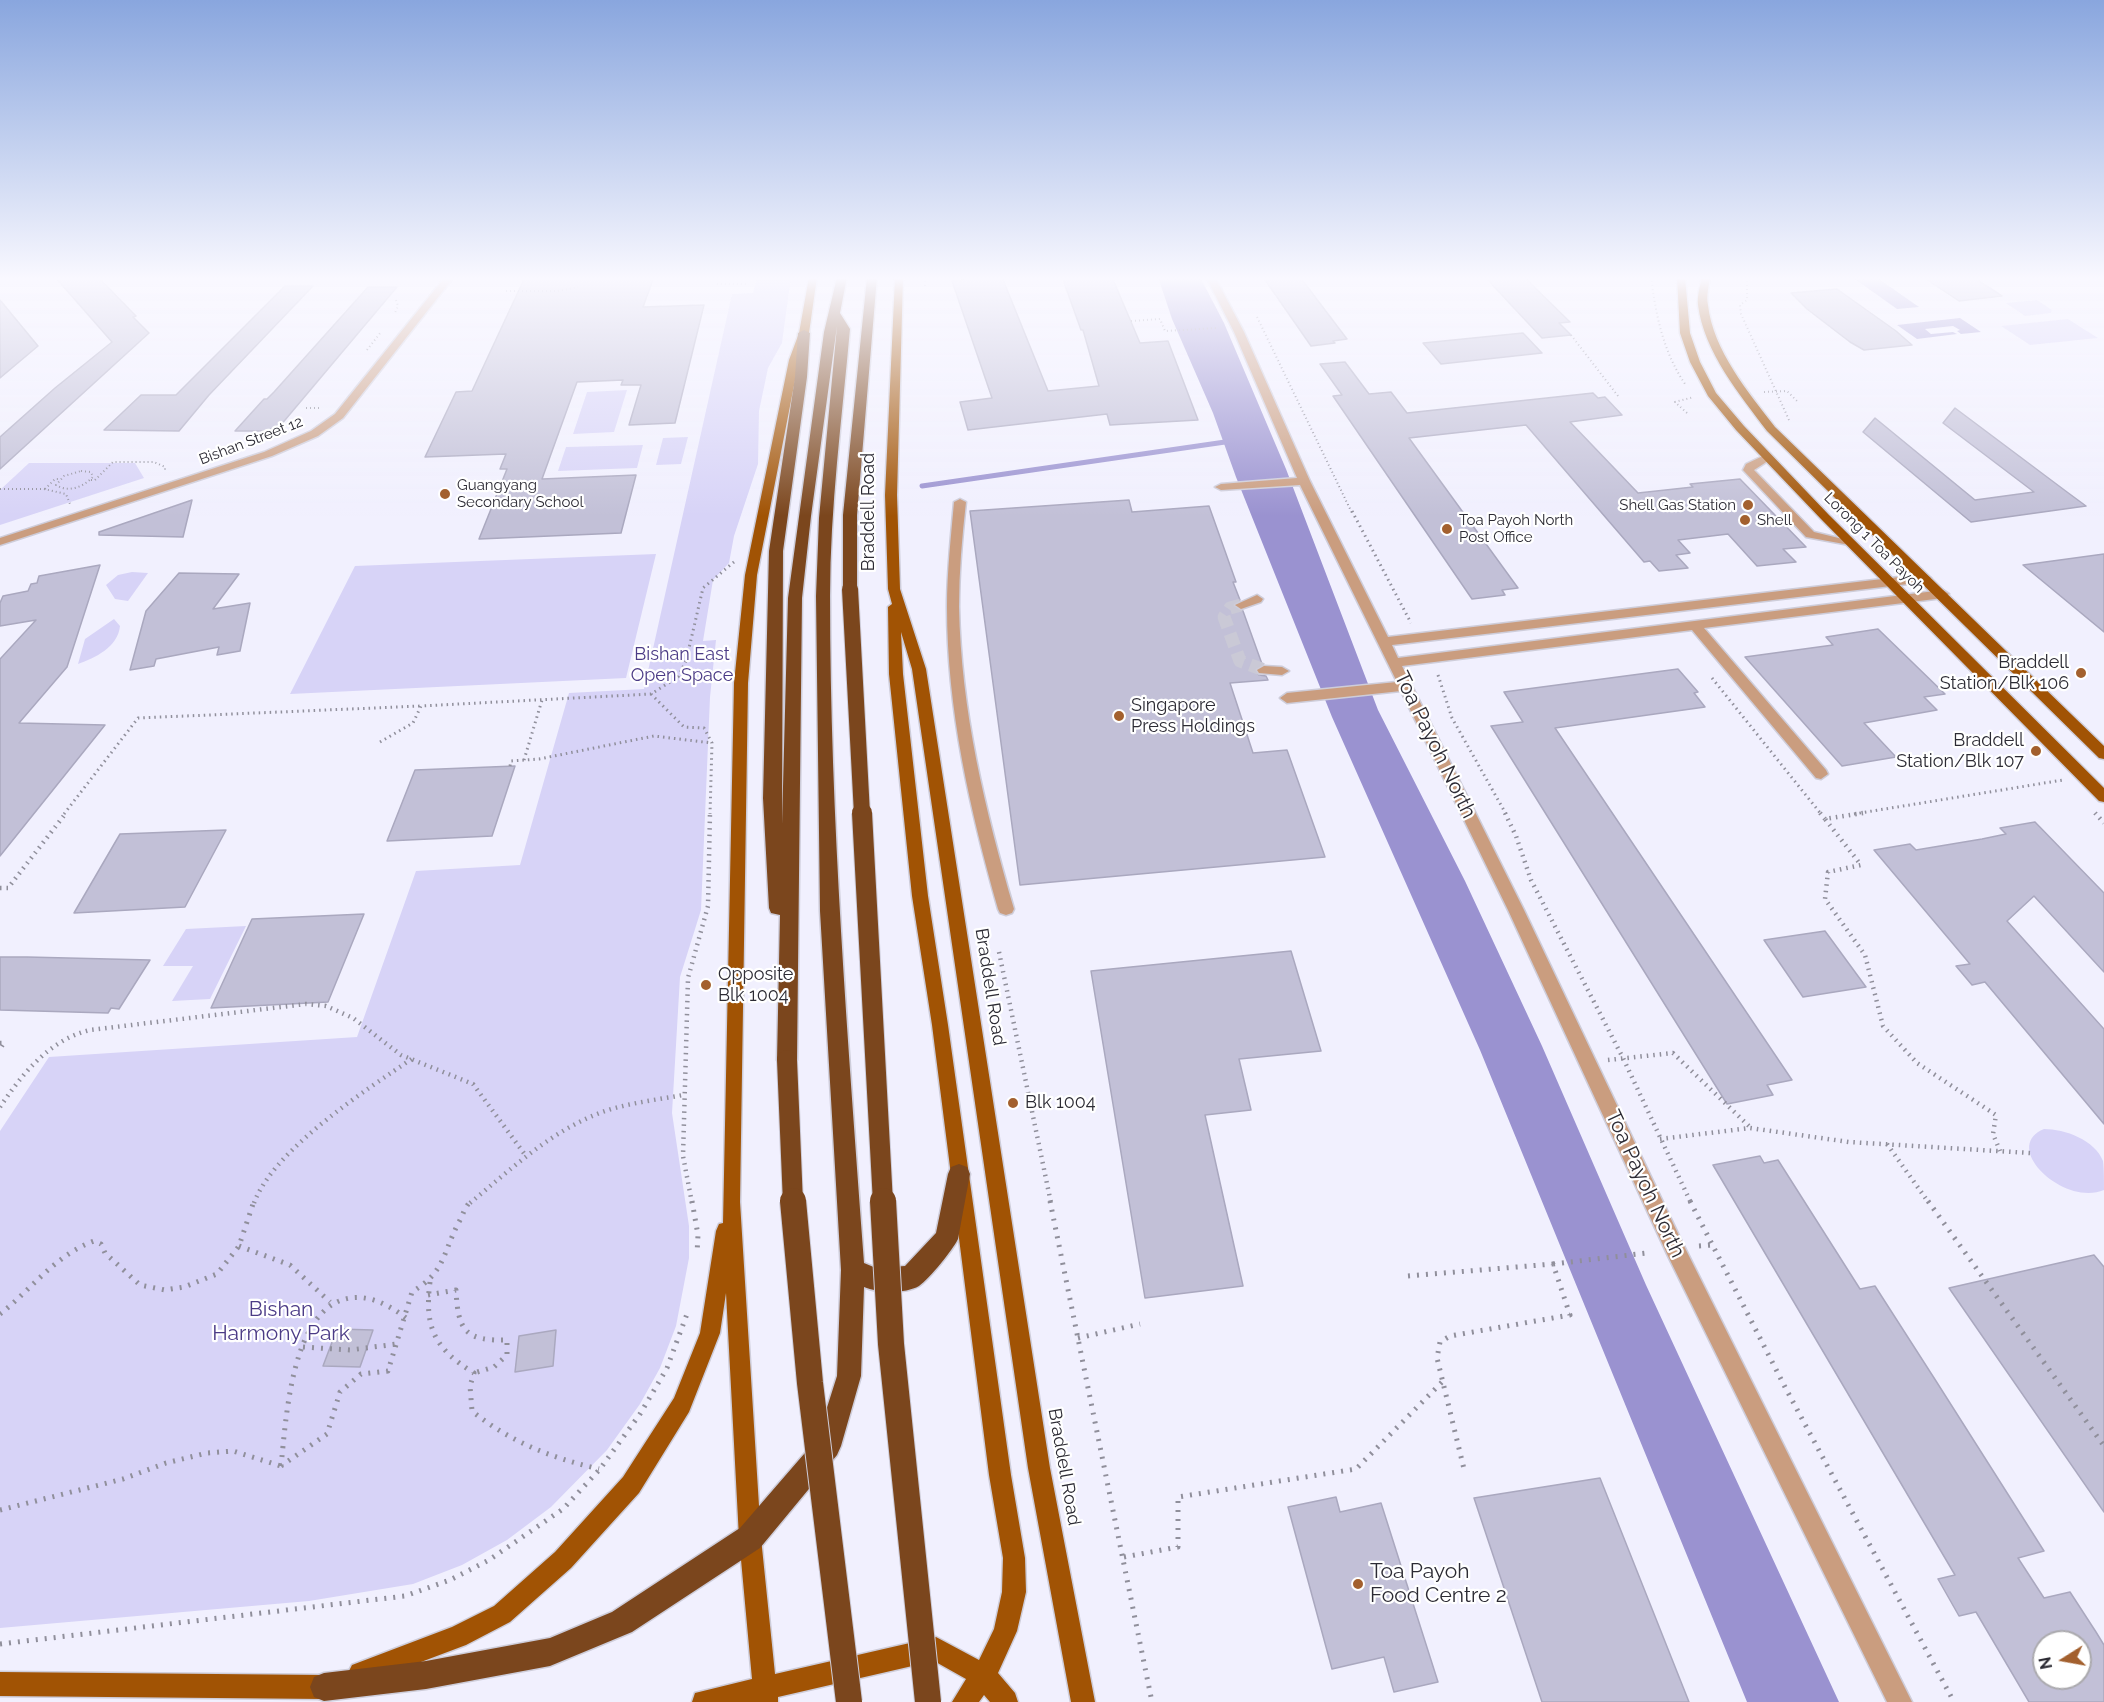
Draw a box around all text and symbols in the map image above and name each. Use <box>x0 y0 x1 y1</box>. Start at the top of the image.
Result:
street label: Bishan Street 12 <box>197 413 305 469</box>
street label: Braddell Road <box>858 453 880 571</box>
place label: Guangyang Secondary School <box>457 476 583 511</box>
marker: Guangyang Secondary School <box>438 487 452 501</box>
street label: Lorong 1 Toa Payoh <box>1820 489 1928 597</box>
place label: Shell Gas Station <box>1619 496 1736 514</box>
marker: Shell Gas Station <box>1741 498 1755 512</box>
place label: Toa Payoh North Post Office <box>1459 511 1573 546</box>
place label: Shell <box>1757 511 1792 529</box>
marker: Shell <box>1738 513 1752 527</box>
marker: Toa Payoh North Post Office <box>1440 522 1454 536</box>
park label: Bishan East Open Space <box>631 644 733 686</box>
place label: Braddell Station/Blk 106 <box>1940 652 2069 694</box>
marker: Braddell Station/Blk 106 <box>2074 666 2088 680</box>
street label: Toa Payoh North <box>1389 668 1481 822</box>
place label: Singapore Press Holdings <box>1131 695 1255 738</box>
marker: Singapore Press Holdings <box>1112 709 1126 723</box>
place label: Braddell Station/Blk 107 <box>1896 730 2024 772</box>
marker: Braddell Station/Blk 107 <box>2029 744 2043 758</box>
street label: Braddell Road <box>970 927 1010 1047</box>
place label: Opposite Blk 1004 <box>718 964 793 1006</box>
marker: Opposite Blk 1004 <box>699 978 713 992</box>
place label: Blk 1004 <box>1025 1092 1096 1114</box>
marker: Blk 1004 <box>1006 1096 1020 1110</box>
street label: Toa Payoh North <box>1600 1106 1690 1262</box>
park label: Bishan Harmony Park <box>212 1297 350 1347</box>
street label: Braddell Road <box>1043 1407 1085 1527</box>
place label: Toa Payoh Food Centre 2 <box>1370 1559 1507 1609</box>
marker: Toa Payoh Food Centre 2 <box>1351 1577 1365 1591</box>
north arrow <box>2032 1630 2092 1690</box>
text: N <box>2035 1655 2056 1671</box>

